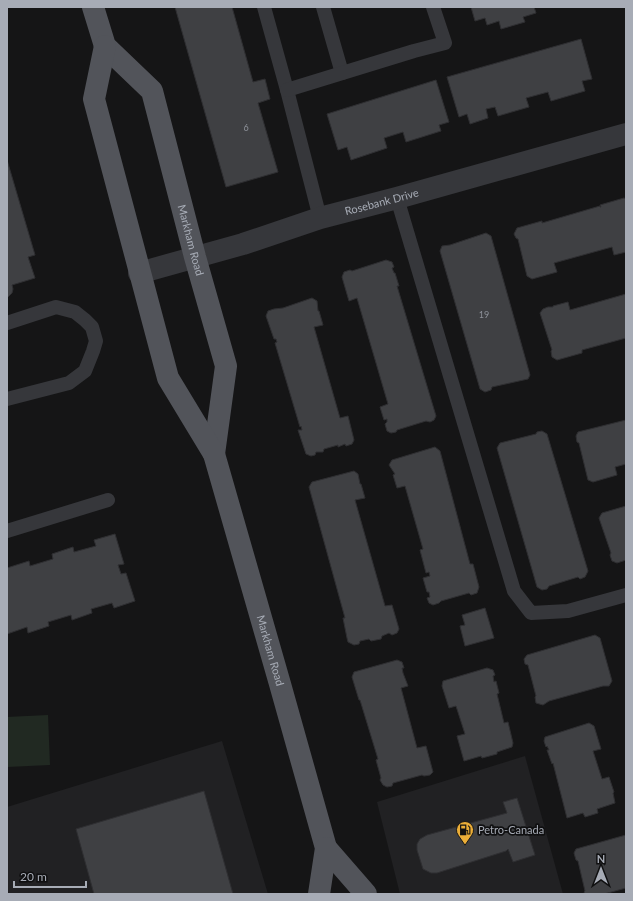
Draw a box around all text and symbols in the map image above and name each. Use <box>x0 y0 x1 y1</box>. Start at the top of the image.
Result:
house number: 6 <box>243 122 249 133</box>
street label: Rosebank Drive <box>343 185 420 217</box>
street label: Markham Road <box>176 203 207 277</box>
house number: 19 <box>479 309 489 320</box>
street label: Markham Road <box>255 613 287 687</box>
fuel station icon: Petro-Canada <box>455 820 475 845</box>
place label: Petro-Canada <box>478 823 544 836</box>
north arrow <box>581 849 621 889</box>
text: N <box>597 852 605 865</box>
scale bar <box>14 863 86 889</box>
text: 20 m <box>20 869 47 884</box>

